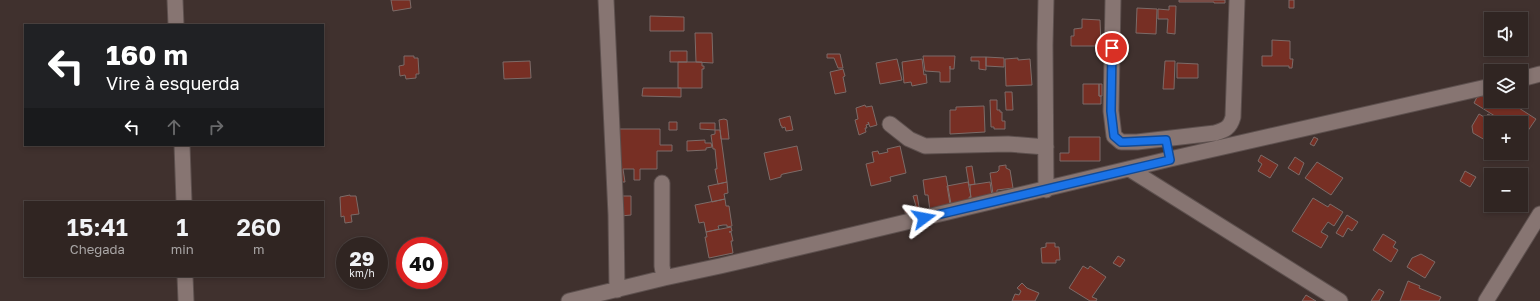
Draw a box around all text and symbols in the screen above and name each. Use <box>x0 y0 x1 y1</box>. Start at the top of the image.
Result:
map controls <box>1484 12 1528 212</box>
button: sound <box>1484 12 1528 56</box>
pin <box>1095 31 1129 65</box>
icon: arrive <box>1101 37 1123 59</box>
text: 160 m <box>106 38 188 71</box>
icon: left <box>40 40 92 92</box>
button: layers <box>1484 64 1528 108</box>
text: Vire à esquerda <box>106 72 240 94</box>
icon: left <box>121 116 143 138</box>
icon: ahead <box>163 116 185 138</box>
icon: right <box>205 116 227 138</box>
button: + <box>1484 116 1528 160</box>
button: − <box>1484 168 1528 212</box>
position arrow <box>903 197 945 239</box>
text: 15:41 <box>67 212 128 241</box>
text: 1 <box>176 212 188 241</box>
text: 260 <box>236 212 281 241</box>
speed limit sign: 40 <box>396 237 448 289</box>
text: Chegada <box>70 241 125 257</box>
text: min <box>171 241 194 257</box>
text: m <box>253 241 265 257</box>
text: 29 <box>350 246 374 270</box>
text: km/h <box>349 267 375 279</box>

